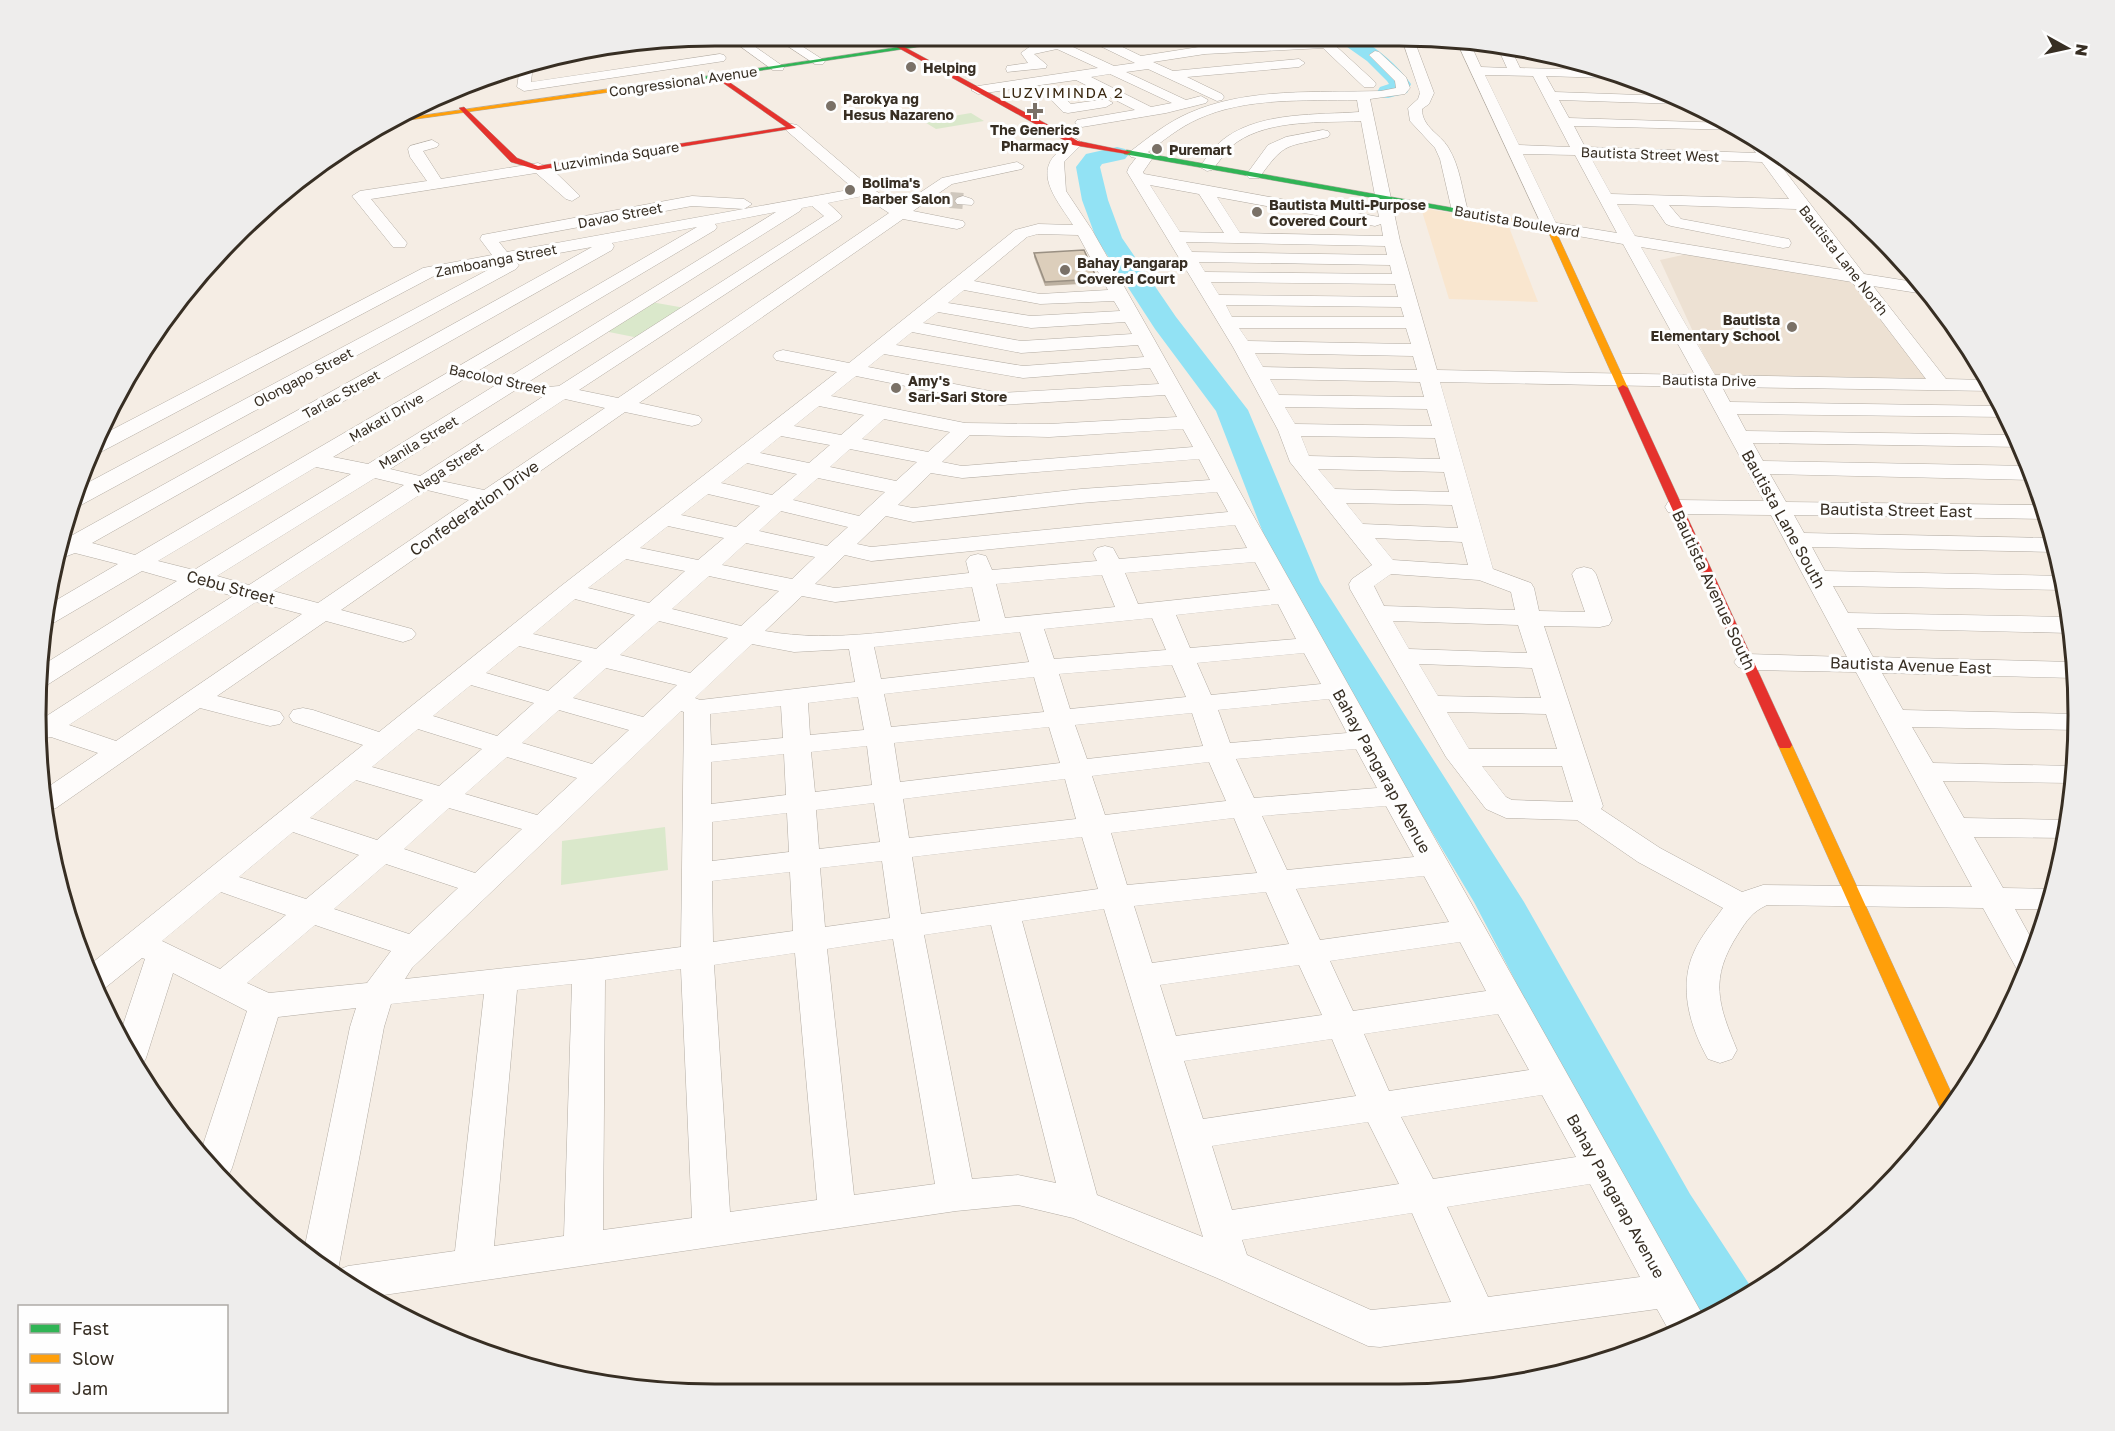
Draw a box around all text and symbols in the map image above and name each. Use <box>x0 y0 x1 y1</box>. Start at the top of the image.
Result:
north arrow <box>2037 18 2097 78</box>
text: N <box>2071 43 2093 58</box>
place label: Helping <box>923 59 976 76</box>
marker: Helping <box>904 60 918 74</box>
street label: Congressional Avenue <box>608 62 758 100</box>
district label: LUZVIMINDA 2 <box>1002 83 1124 101</box>
place label: Parokya ng Hesus Nazareno <box>843 90 954 123</box>
marker: Parokya ng Hesus Nazareno <box>824 99 838 113</box>
marker: The Generics Pharmacy <box>1028 104 1042 118</box>
place label: The Generics Pharmacy <box>990 121 1080 154</box>
street label: Luzviminda Square <box>552 138 680 174</box>
place label: Puremart <box>1169 141 1232 158</box>
marker: Puremart <box>1150 142 1164 156</box>
street label: Bautista Street West <box>1580 143 1720 165</box>
place label: Bolima's Barber Salon <box>862 174 950 207</box>
marker: Bolima's Barber Salon <box>843 183 857 197</box>
place label: Bautista Multi-Purpose Covered Court <box>1269 196 1426 229</box>
street label: Davao Street <box>576 198 664 232</box>
street label: Bautista Boulevard <box>1453 202 1581 240</box>
street label: Bautista Lane North <box>1796 202 1892 318</box>
marker: Bautista Multi-Purpose Covered Court <box>1250 205 1264 219</box>
street label: Zamboanga Street <box>434 240 558 280</box>
place label: Bahay Pangarap Covered Court <box>1077 254 1188 287</box>
marker: Bahay Pangarap Covered Court <box>1058 263 1072 277</box>
place label: Bautista Elementary School <box>1651 311 1780 344</box>
marker: Bautista Elementary School <box>1785 320 1799 334</box>
street label: Olongapo Street <box>250 344 356 410</box>
street label: Bacolod Street <box>448 360 548 398</box>
street label: Tarlac Street <box>299 366 383 422</box>
street label: Bautista Drive <box>1662 371 1756 389</box>
place label: Amy's Sari-Sari Store <box>908 372 1007 405</box>
marker: Amy's Sari-Sari Store <box>889 381 903 395</box>
street label: Makati Drive <box>346 389 426 445</box>
street label: Manila Street <box>375 412 461 472</box>
street label: Naga Street <box>410 438 486 496</box>
street label: Bautista Lane South <box>1738 446 1830 592</box>
street label: Confederation Drive <box>406 456 542 560</box>
street label: Bautista Street East <box>1819 499 1973 521</box>
street label: Bautista Avenue South <box>1668 507 1760 673</box>
street label: Cebu Street <box>184 566 278 608</box>
street label: Bautista Avenue East <box>1830 652 1992 678</box>
street label: Bahay Pangarap Avenue <box>1328 685 1436 857</box>
street label: Bahay Pangarap Avenue <box>1562 1110 1670 1282</box>
legend <box>18 1305 228 1413</box>
text: Fast <box>72 1317 109 1339</box>
text: Slow <box>72 1347 115 1369</box>
text: Jam <box>72 1377 108 1399</box>

